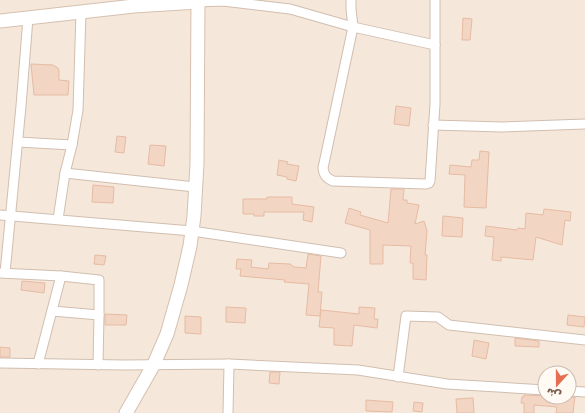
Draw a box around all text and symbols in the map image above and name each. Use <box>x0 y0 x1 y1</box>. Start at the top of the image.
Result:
north arrow <box>537 365 577 405</box>
text: ش <box>544 385 563 403</box>

